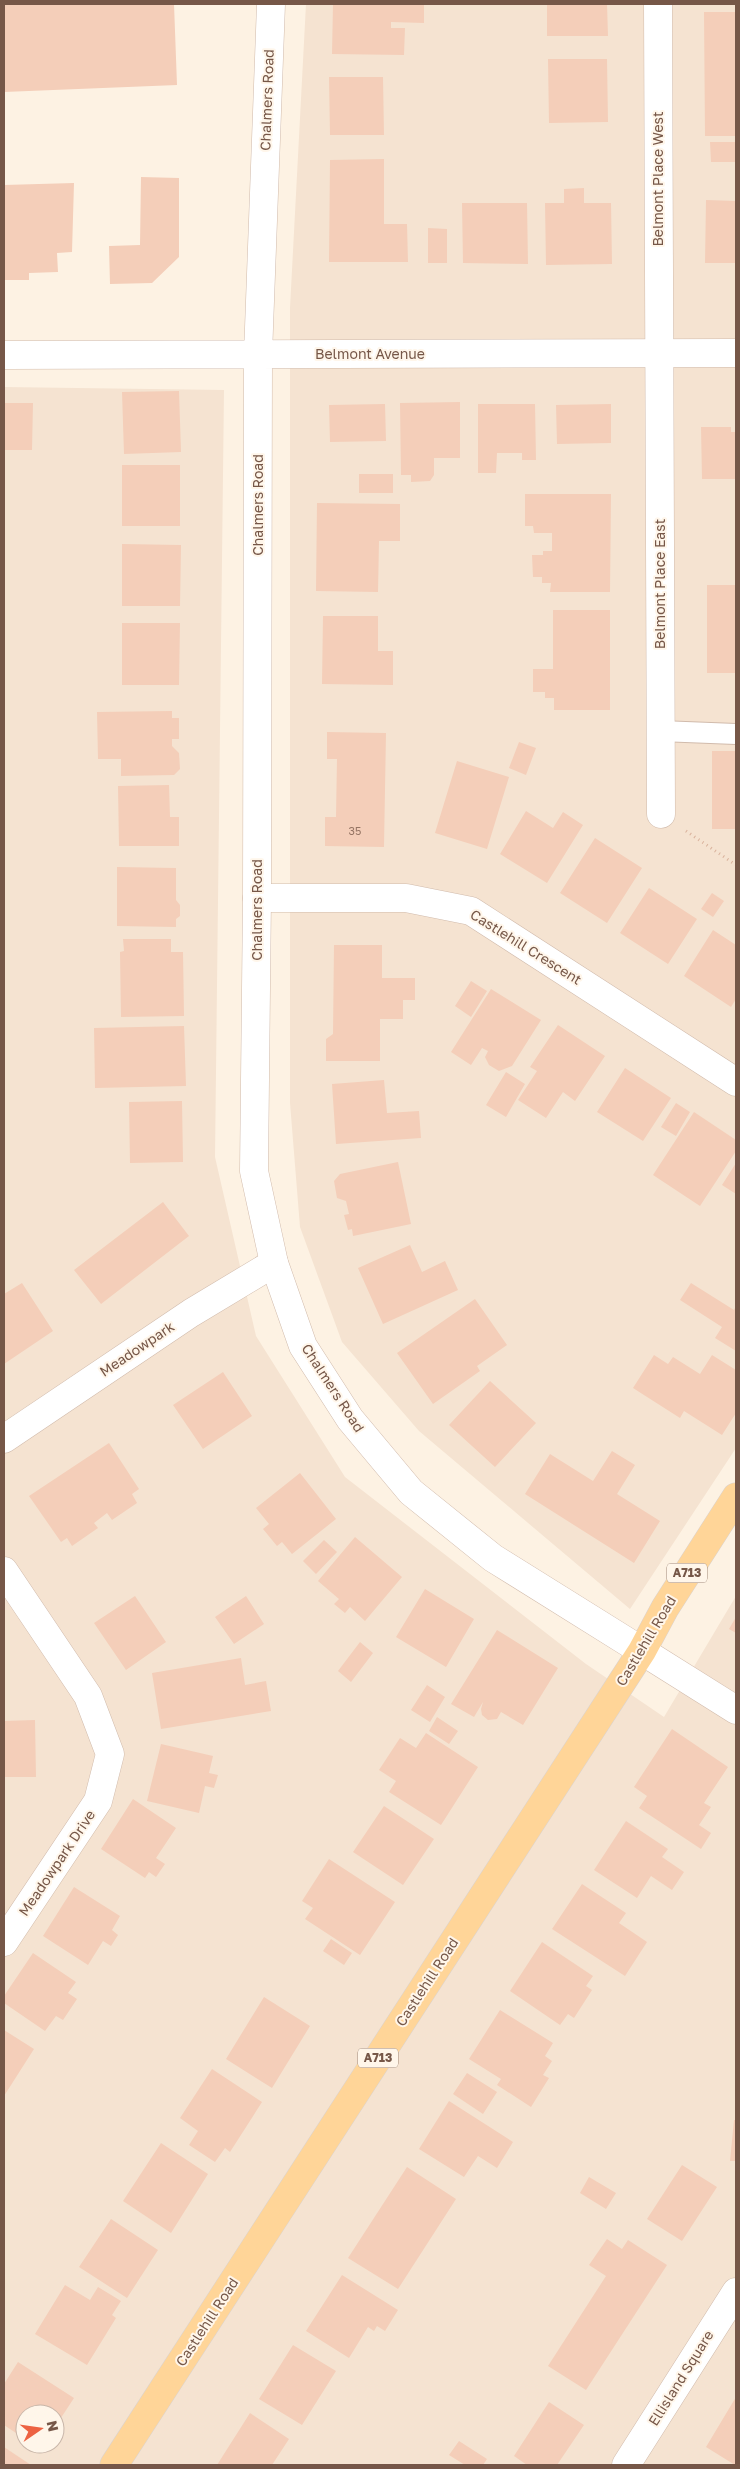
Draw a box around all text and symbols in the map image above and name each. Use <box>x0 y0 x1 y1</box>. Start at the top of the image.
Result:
street label: Chalmers Road <box>256 49 277 151</box>
street label: Belmont Place West <box>649 111 666 247</box>
street label: Belmont Avenue <box>315 345 425 362</box>
street label: Chalmers Road <box>249 454 266 556</box>
street label: Belmont Place East <box>651 519 668 649</box>
house number: 35 <box>349 824 361 837</box>
street label: Chalmers Road <box>248 859 265 961</box>
street label: Castlehill Crescent <box>468 905 585 988</box>
street label: Meadowpark <box>96 1317 177 1380</box>
street label: Chalmers Road <box>299 1340 368 1435</box>
road number: A713 <box>667 1564 707 1582</box>
street label: Castlehill Road <box>612 1593 679 1689</box>
street label: Meadowpark Drive <box>15 1806 98 1919</box>
street label: Castlehill Road <box>392 1934 461 2029</box>
road number: A713 <box>358 2048 398 2068</box>
street label: Castlehill Road <box>172 2274 241 2369</box>
street label: Ellisland Square <box>644 2327 717 2429</box>
north arrow <box>15 2404 65 2454</box>
text: N <box>44 2419 63 2433</box>

